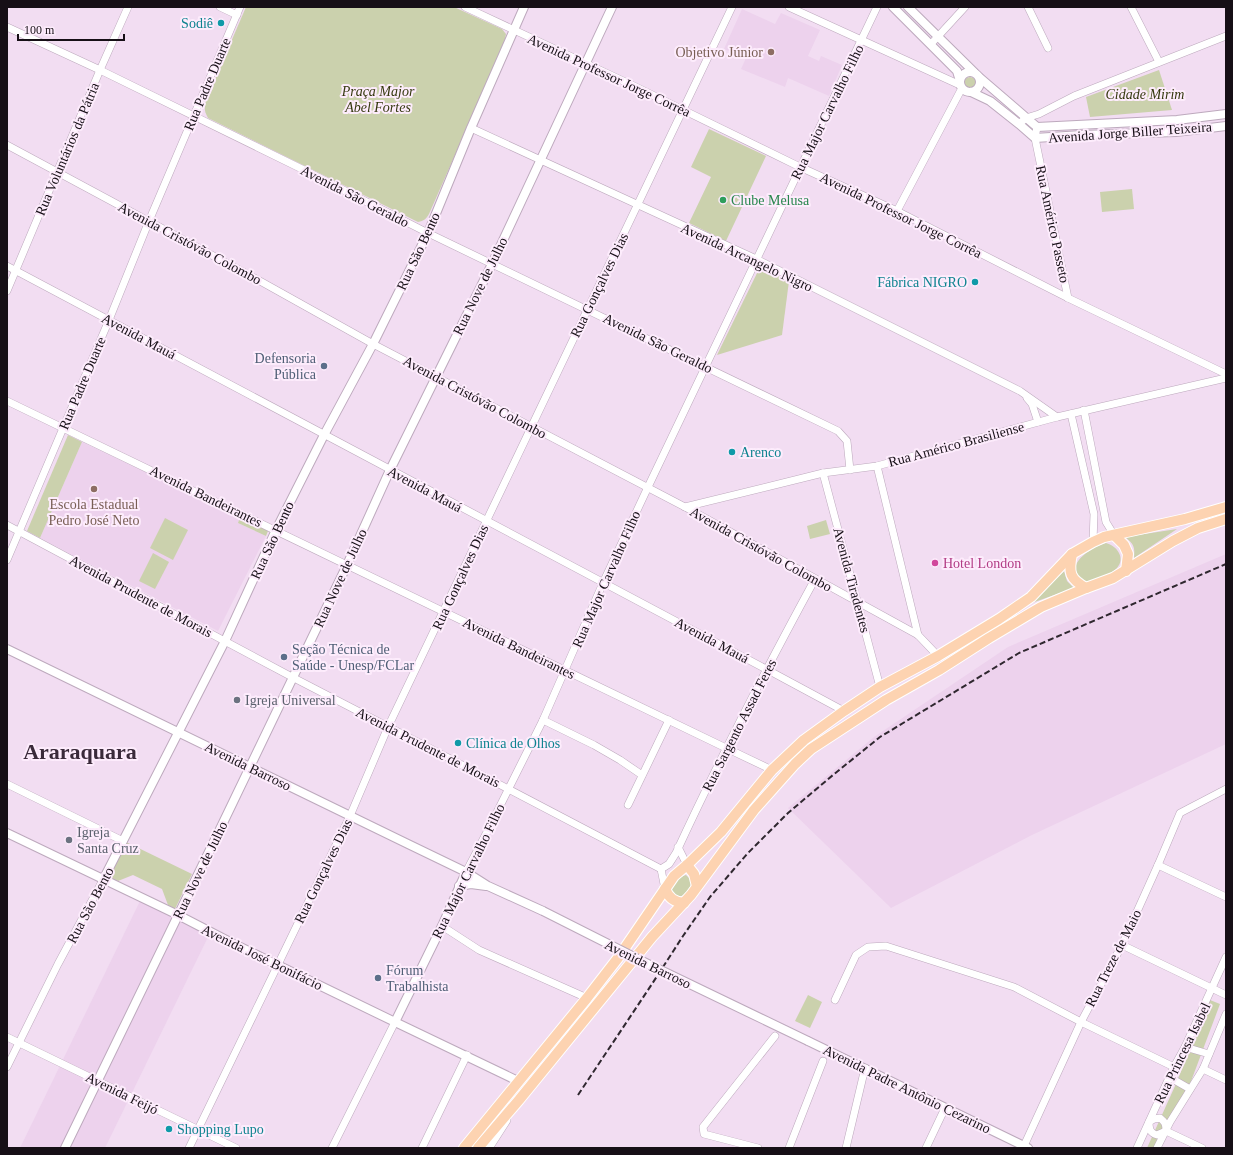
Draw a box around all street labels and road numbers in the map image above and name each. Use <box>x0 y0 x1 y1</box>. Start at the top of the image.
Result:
street label: Avenida Professor Jorge Corrêa <box>525 31 693 120</box>
street label: Rua Padre Duarte <box>181 35 234 133</box>
street label: Rua Major Carvalho Filho <box>788 42 867 182</box>
street label: Rua Voluntários da Pátria <box>33 80 103 218</box>
street label: Avenida Jorge Biller Teixeira <box>1048 119 1213 146</box>
street label: Avenida São Geraldo <box>298 163 411 230</box>
street label: Rua Américo Passeto <box>1033 164 1072 284</box>
street label: Avenida Professor Jorge Corrêa <box>818 170 985 262</box>
street label: Avenida Cristóvão Colombo <box>116 199 264 288</box>
street label: Rua São Bento <box>394 210 443 292</box>
street label: Avenida Arcangelo Nigro <box>679 220 815 295</box>
street label: Rua Gonçalves Dias <box>568 231 631 340</box>
street label: Rua Nove de Julho <box>450 235 511 338</box>
street label: Avenida Mauá <box>99 311 179 363</box>
street label: Avenida São Geraldo <box>601 311 715 376</box>
street label: Rua Padre Duarte <box>56 334 109 432</box>
street label: Avenida Cristóvão Colombo <box>401 353 549 442</box>
street label: Rua Américo Brasiliense <box>887 419 1026 470</box>
street label: Avenida Bandeirantes <box>147 463 264 530</box>
street label: Avenida Mauá <box>385 464 465 516</box>
street label: Rua São Bento <box>248 499 297 581</box>
street label: Avenida Cristóvão Colombo <box>687 504 834 595</box>
street label: Rua Major Carvalho Filho <box>569 508 643 650</box>
street label: Rua Gonçalves Dias <box>430 522 491 632</box>
street label: Avenida Tiradentes <box>830 526 873 634</box>
street label: Rua Nove de Julho <box>311 527 370 630</box>
street label: Avenida Prudente de Morais <box>67 552 215 641</box>
street label: Avenida Bandeirantes <box>460 615 577 682</box>
street label: Avenida Mauá <box>672 615 752 667</box>
street label: Rua Sargento Assad Feres <box>700 657 779 794</box>
street label: Avenida Prudente de Morais <box>353 705 502 790</box>
street label: Avenida Barroso <box>202 739 293 794</box>
street label: Rua Major Carvalho Filho <box>429 801 508 941</box>
street label: Rua Gonçalves Dias <box>292 817 355 926</box>
street label: Rua Nove de Julho <box>170 819 231 922</box>
street label: Rua São Bento <box>64 865 117 946</box>
street label: Rua Treze de Maio <box>1082 907 1144 1009</box>
street label: Avenida José Bonifácio <box>199 922 325 993</box>
street label: Avenida Barroso <box>602 937 693 992</box>
street label: Rua Princesa Isabel <box>1152 1000 1213 1106</box>
street label: Avenida Padre Antônio Cezarino <box>821 1042 993 1137</box>
street label: Avenida Feijó <box>83 1069 160 1117</box>

